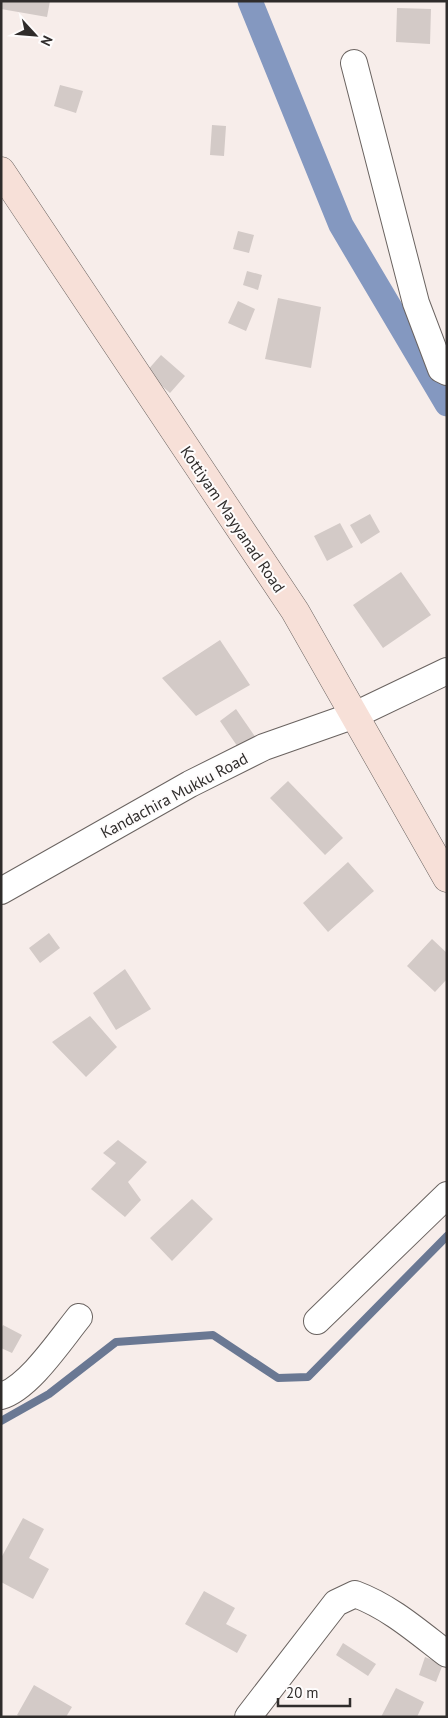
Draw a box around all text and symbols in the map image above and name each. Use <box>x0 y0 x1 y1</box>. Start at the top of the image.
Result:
north arrow <box>10 10 60 60</box>
text: N <box>37 33 57 49</box>
street label: Kottiyam Mayyanad Road <box>177 442 289 596</box>
street label: Kandachira Mukku Road <box>97 748 251 842</box>
scale bar <box>278 1676 350 1708</box>
text: 20 m <box>286 1683 319 1702</box>

